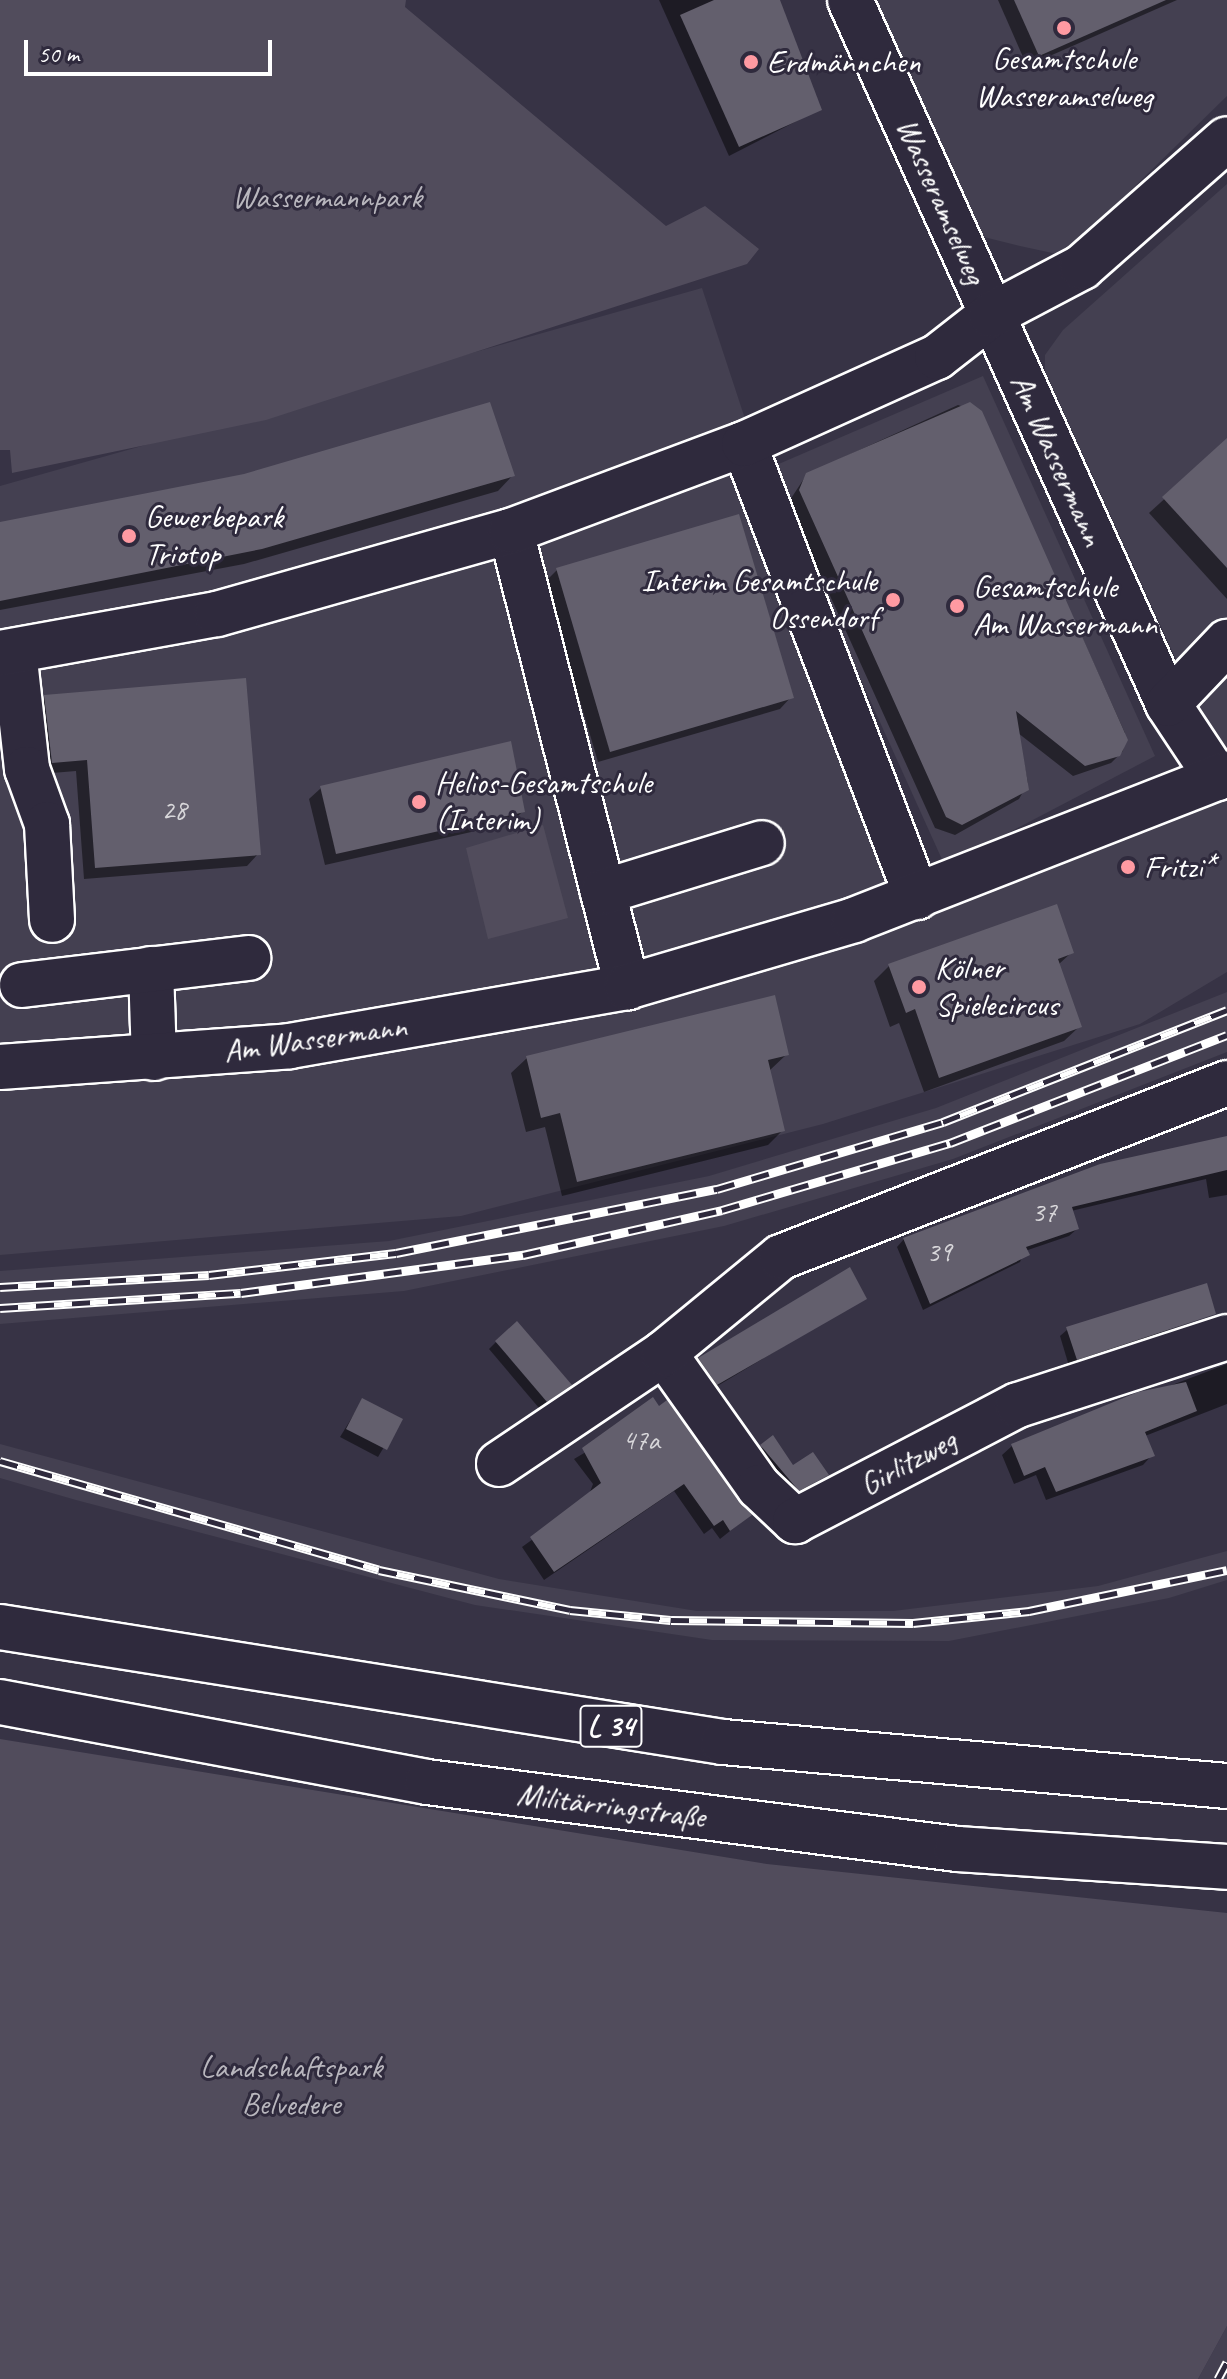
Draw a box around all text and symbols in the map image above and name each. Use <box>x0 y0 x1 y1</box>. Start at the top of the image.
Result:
marker: Gesamtschule Wasseramselweg <box>1055 19 1073 37</box>
scale bar <box>28 24 276 74</box>
text: 50 m <box>38 39 79 69</box>
place label: Gesamtschule Wasseramselweg <box>976 41 1152 116</box>
place label: Erdmännchen <box>767 43 920 81</box>
marker: Erdmännchen <box>742 53 760 71</box>
street label: Wasseramselweg <box>887 112 995 290</box>
park label: Wassermannpark <box>232 178 422 216</box>
street label: Am Wassermann <box>1002 369 1112 551</box>
place label: Gewerbepark Triotop <box>145 499 283 574</box>
marker: Gewerbepark Triotop <box>120 527 138 545</box>
place label: Interim Gesamtschule Ossendorf <box>642 563 877 638</box>
place label: Gesamtschule Am Wassermann <box>973 569 1155 644</box>
marker: Interim Gesamtschule Ossendorf <box>884 591 902 609</box>
marker: Gesamtschule Am Wassermann <box>948 597 966 615</box>
place label: Helios-Gesamtschule (Interim) <box>435 765 652 840</box>
house number: 28 <box>161 793 187 827</box>
marker: Helios-Gesamtschule (Interim) <box>410 793 428 811</box>
place label: Fritzi* <box>1144 848 1214 886</box>
marker: Fritzi* <box>1119 858 1137 876</box>
place label: Kölner Spielecircus <box>935 950 1058 1025</box>
marker: Kölner Spielecircus <box>910 978 928 996</box>
street label: Am Wassermann <box>222 1007 408 1071</box>
house number: 37 <box>1031 1195 1057 1229</box>
house number: 39 <box>926 1235 952 1269</box>
street label: Girlitzweg <box>853 1421 963 1505</box>
house number: 47a <box>622 1423 660 1457</box>
road number: L 34 <box>579 1700 643 1752</box>
street label: Militärringstraße <box>515 1775 707 1837</box>
park label: Landschaftspark Belvedere <box>200 2049 382 2124</box>

